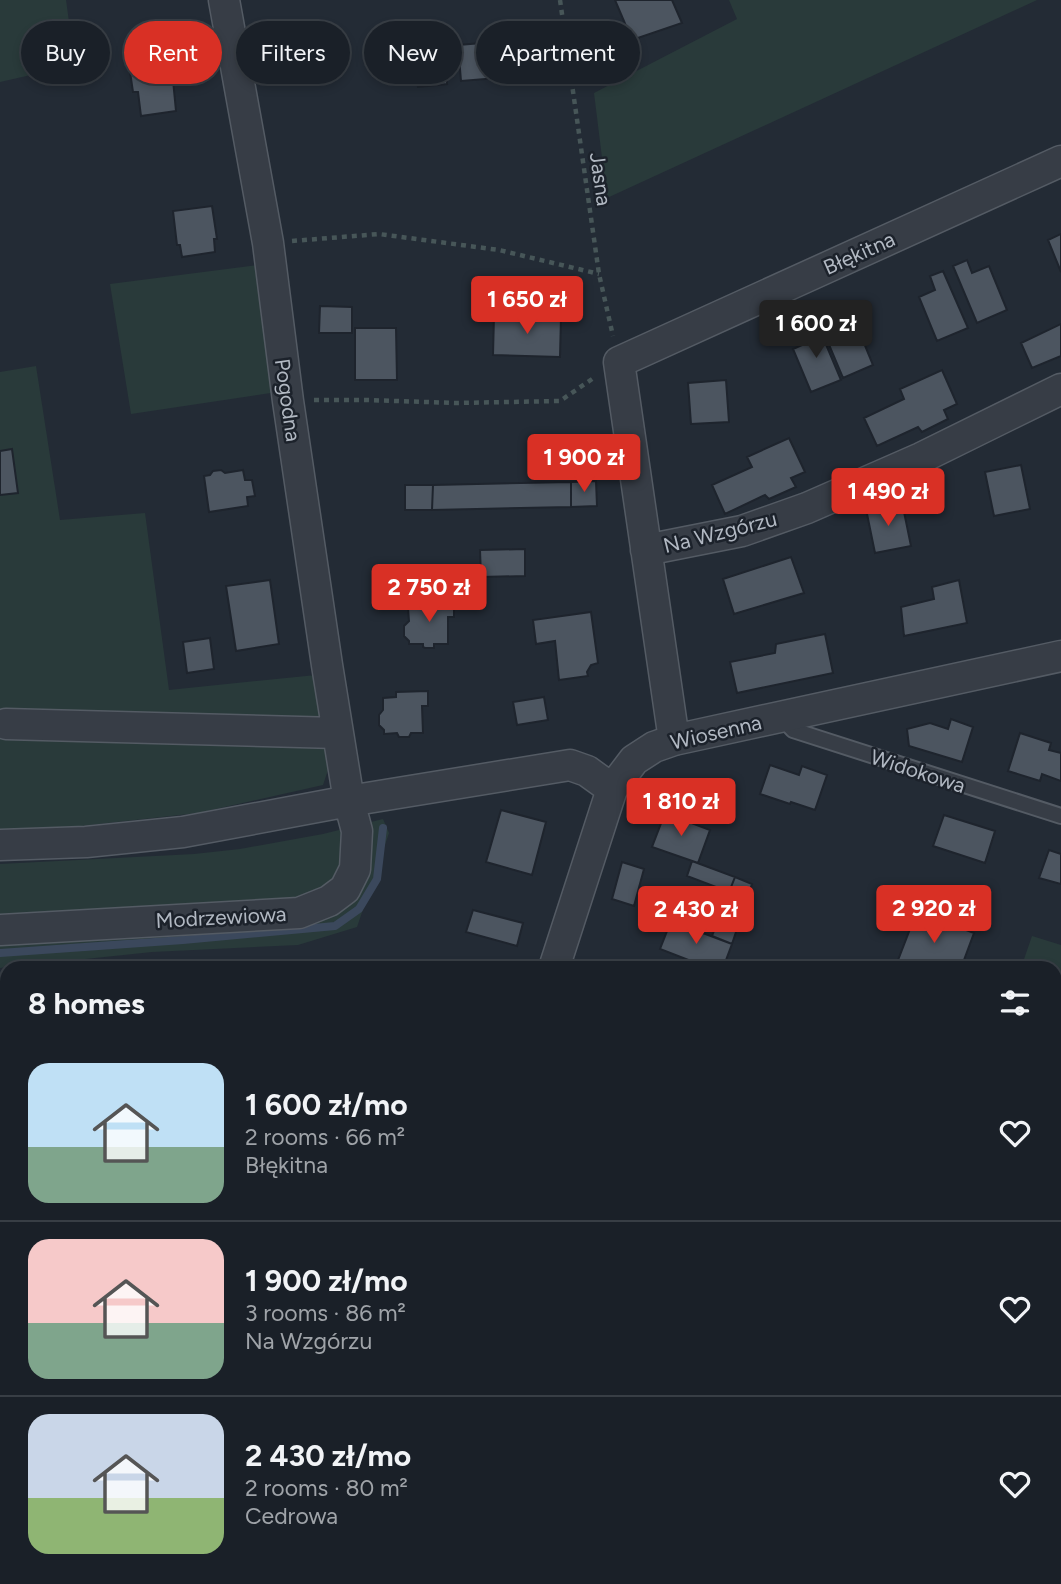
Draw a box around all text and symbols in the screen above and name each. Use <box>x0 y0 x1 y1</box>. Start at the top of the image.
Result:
chip: Buy <box>21 21 110 84</box>
chip: Rent <box>124 21 222 84</box>
chip: Filters <box>236 21 350 84</box>
chip: New <box>364 21 462 84</box>
chip: Apartment <box>476 21 640 84</box>
street label: Jasna <box>585 151 617 207</box>
street label: Błękitna <box>819 226 899 280</box>
pin: 1 650 zł <box>455 276 599 336</box>
text: 1 650 zł <box>487 285 567 313</box>
pin: 1 600 zł <box>744 300 888 360</box>
text: 1 600 zł <box>775 309 857 337</box>
street label: Pogodna <box>270 357 306 443</box>
pin: 1 900 zł <box>512 434 656 494</box>
text: 1 900 zł <box>543 443 625 471</box>
pin: 1 490 zł <box>816 468 960 528</box>
text: 1 490 zł <box>847 477 929 505</box>
street label: Na Wzgórzu <box>661 506 779 558</box>
pin: 2 750 zł <box>357 564 501 624</box>
text: 2 750 zł <box>388 573 470 601</box>
street label: Wiosenna <box>668 709 764 755</box>
street label: Widokowa <box>867 744 969 798</box>
pin: 1 810 zł <box>609 778 753 838</box>
text: 1 810 zł <box>643 787 719 815</box>
pin: 2 430 zł <box>624 886 768 946</box>
pin: 2 920 zł <box>862 886 1006 945</box>
text: 2 920 zł <box>892 894 976 922</box>
text: 2 430 zł <box>654 895 738 923</box>
street label: Modrzewiowa <box>155 901 287 933</box>
icon: filters <box>996 984 1034 1022</box>
text: 8 homes <box>28 985 145 1022</box>
text: 1 600 zł/mo <box>245 1086 408 1123</box>
icon: home <box>84 1091 168 1175</box>
icon: heart <box>996 1114 1034 1152</box>
text: 2 rooms · 66 m² <box>245 1123 405 1151</box>
text: Błękitna <box>245 1151 328 1179</box>
text: 1 900 zł/mo <box>245 1262 408 1299</box>
icon: home <box>84 1267 168 1351</box>
icon: heart <box>996 1290 1034 1328</box>
text: 3 rooms · 86 m² <box>245 1299 406 1327</box>
text: Na Wzgórzu <box>245 1327 372 1355</box>
text: 2 430 zł/mo <box>245 1437 411 1474</box>
icon: home <box>84 1442 168 1526</box>
icon: heart <box>996 1465 1034 1503</box>
text: 2 rooms · 80 m² <box>245 1474 408 1502</box>
text: Cedrowa <box>245 1502 338 1530</box>

